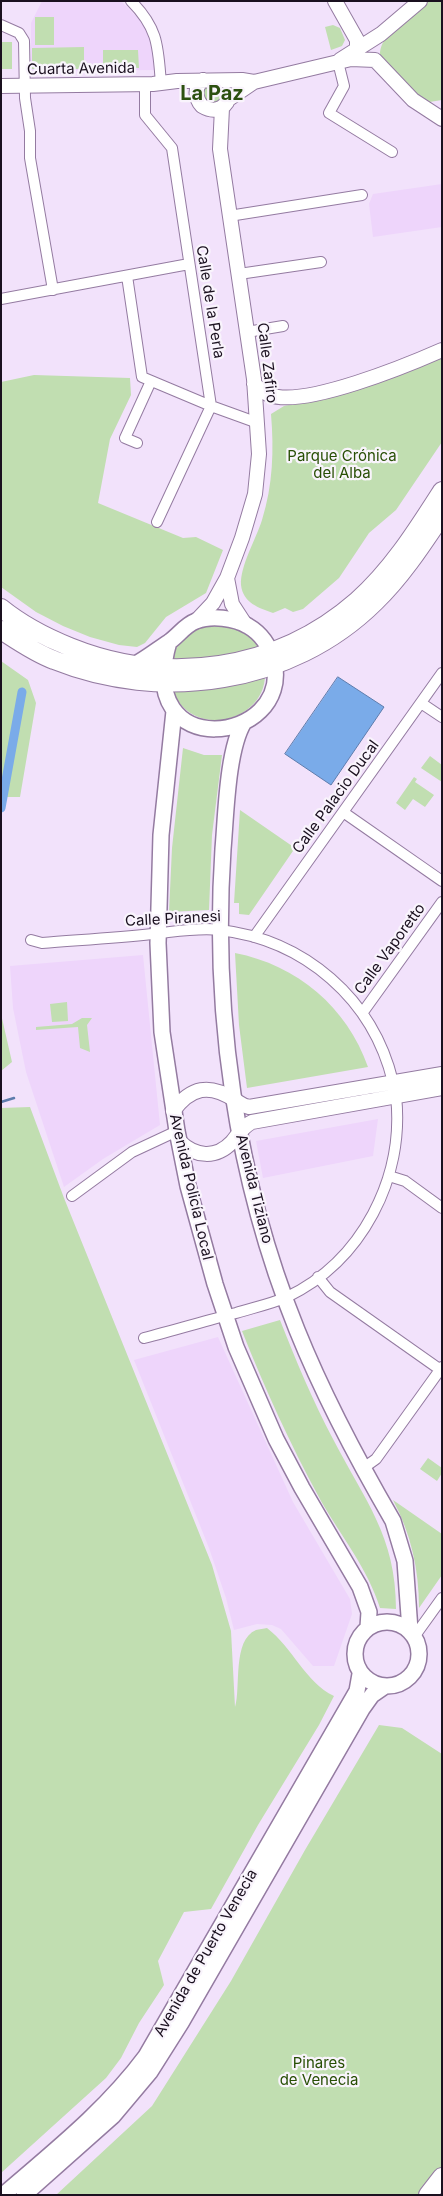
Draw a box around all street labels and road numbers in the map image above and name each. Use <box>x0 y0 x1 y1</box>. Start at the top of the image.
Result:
street label: Cuarta Avenida <box>27 59 135 79</box>
street label: Calle de la Perla <box>192 244 228 360</box>
street label: Calle Zafiro <box>253 322 281 404</box>
street label: Calle Palacio Ducal <box>289 737 383 857</box>
street label: Calle Vaporetto <box>351 900 429 998</box>
street label: Calle Piranesi <box>125 907 221 931</box>
street label: Avenida Policía Local <box>165 1112 217 1262</box>
street label: Avenida Tiziano <box>232 1132 276 1246</box>
street label: Avenida de Puerto Venecia <box>151 1866 261 2040</box>

